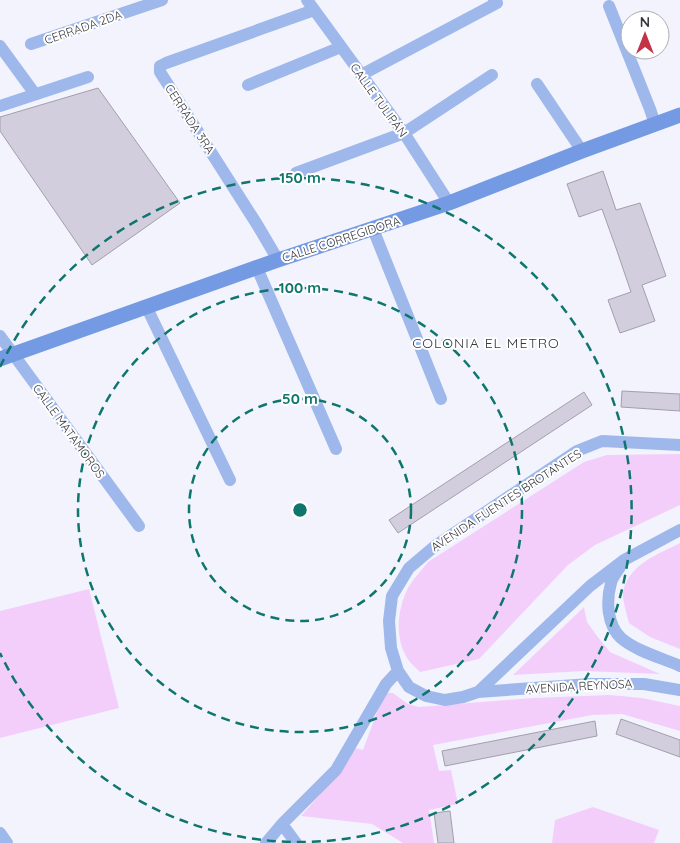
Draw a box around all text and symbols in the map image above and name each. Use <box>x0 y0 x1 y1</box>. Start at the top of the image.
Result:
street label: CERRADA 2DA <box>42 7 124 47</box>
north arrow <box>620 10 670 60</box>
text: N <box>640 13 650 31</box>
street label: CALLE TULIPÁN <box>347 60 411 140</box>
street label: CERRADA 3RA <box>162 81 218 157</box>
text: 150 m <box>279 168 321 187</box>
street label: CALLE CORREGIDORA <box>280 213 402 265</box>
text: 100 m <box>279 278 321 297</box>
district label: COLONIA EL METRO <box>412 334 560 352</box>
street label: CALLE MATAMOROS <box>30 381 108 481</box>
text: 50 m <box>282 389 318 408</box>
street label: AVENIDA FUENTES BROTANTES <box>428 446 584 554</box>
centre of rings <box>291 501 309 519</box>
street label: AVENIDA REYNOSA <box>525 676 633 696</box>

